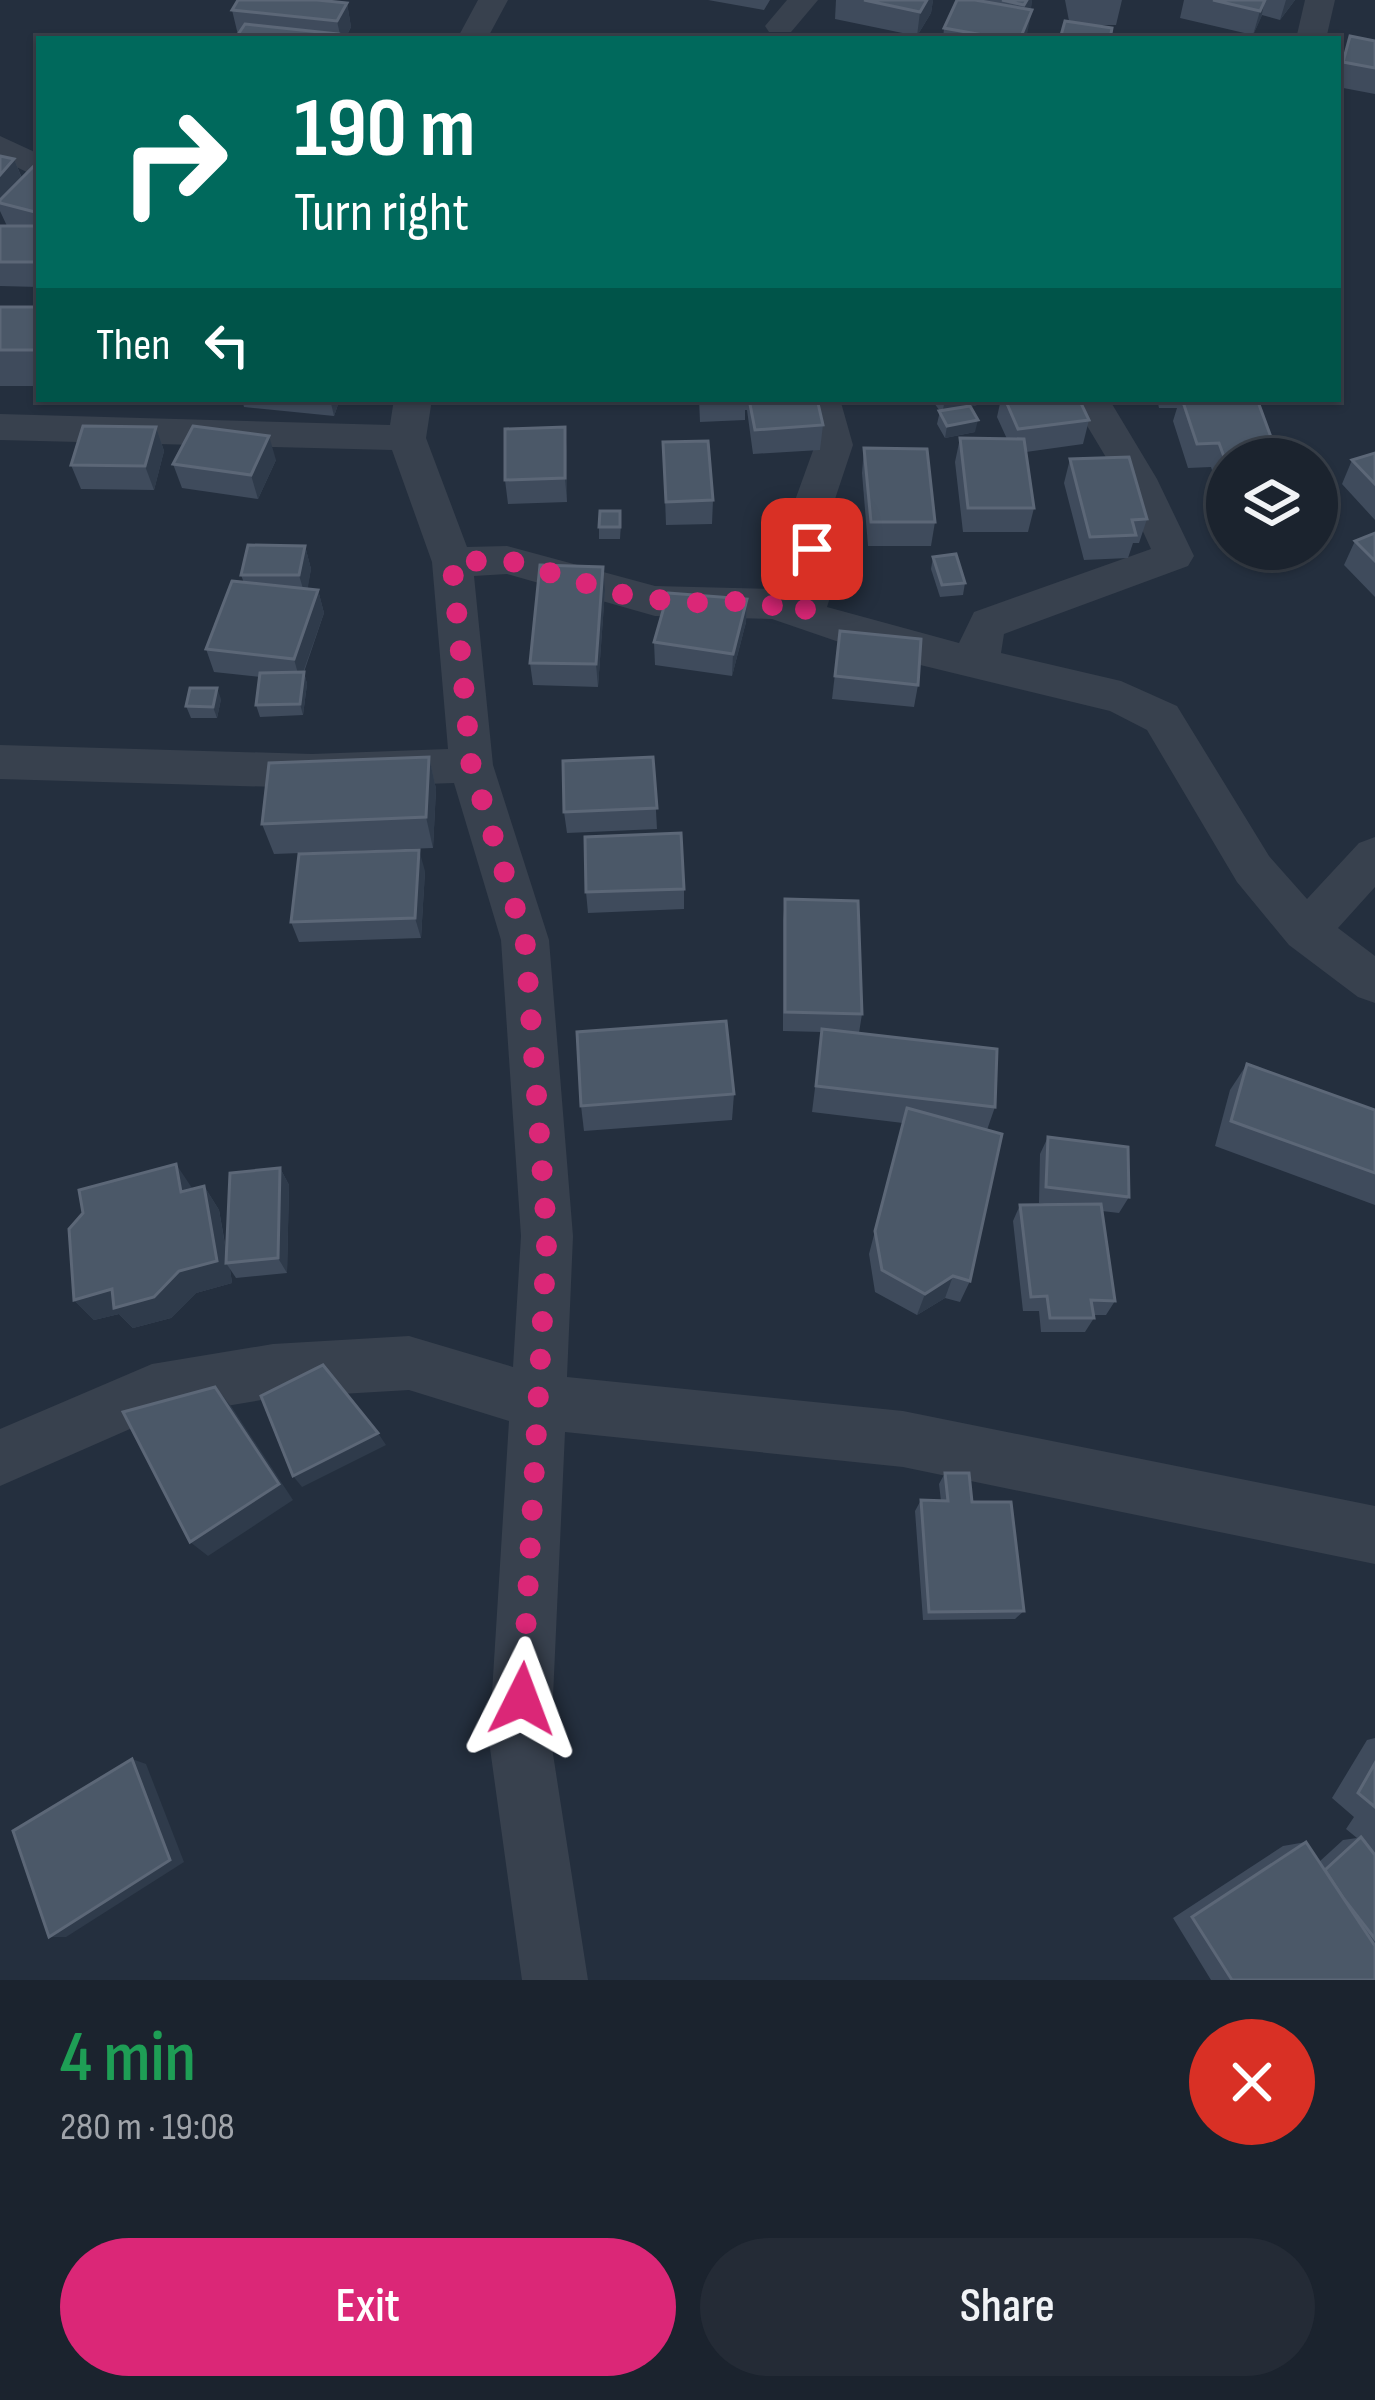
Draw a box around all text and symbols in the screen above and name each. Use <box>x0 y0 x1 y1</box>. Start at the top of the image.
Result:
text: 190 m <box>294 79 476 180</box>
icon: right <box>96 84 252 240</box>
text: Turn right <box>294 181 469 246</box>
icon: left <box>194 312 260 378</box>
text: Then <box>96 318 170 373</box>
map controls <box>1206 438 1338 570</box>
button: layers <box>1206 438 1338 570</box>
pin <box>761 498 863 600</box>
icon: arrive <box>779 516 845 582</box>
position arrow <box>459 1636 585 1762</box>
text: 4 min <box>60 2015 196 2102</box>
button: close <box>1189 2019 1315 2145</box>
text: 280 m · 19:08 <box>60 2104 235 2151</box>
button: Exit <box>60 2238 676 2376</box>
button: Share <box>700 2238 1315 2376</box>

